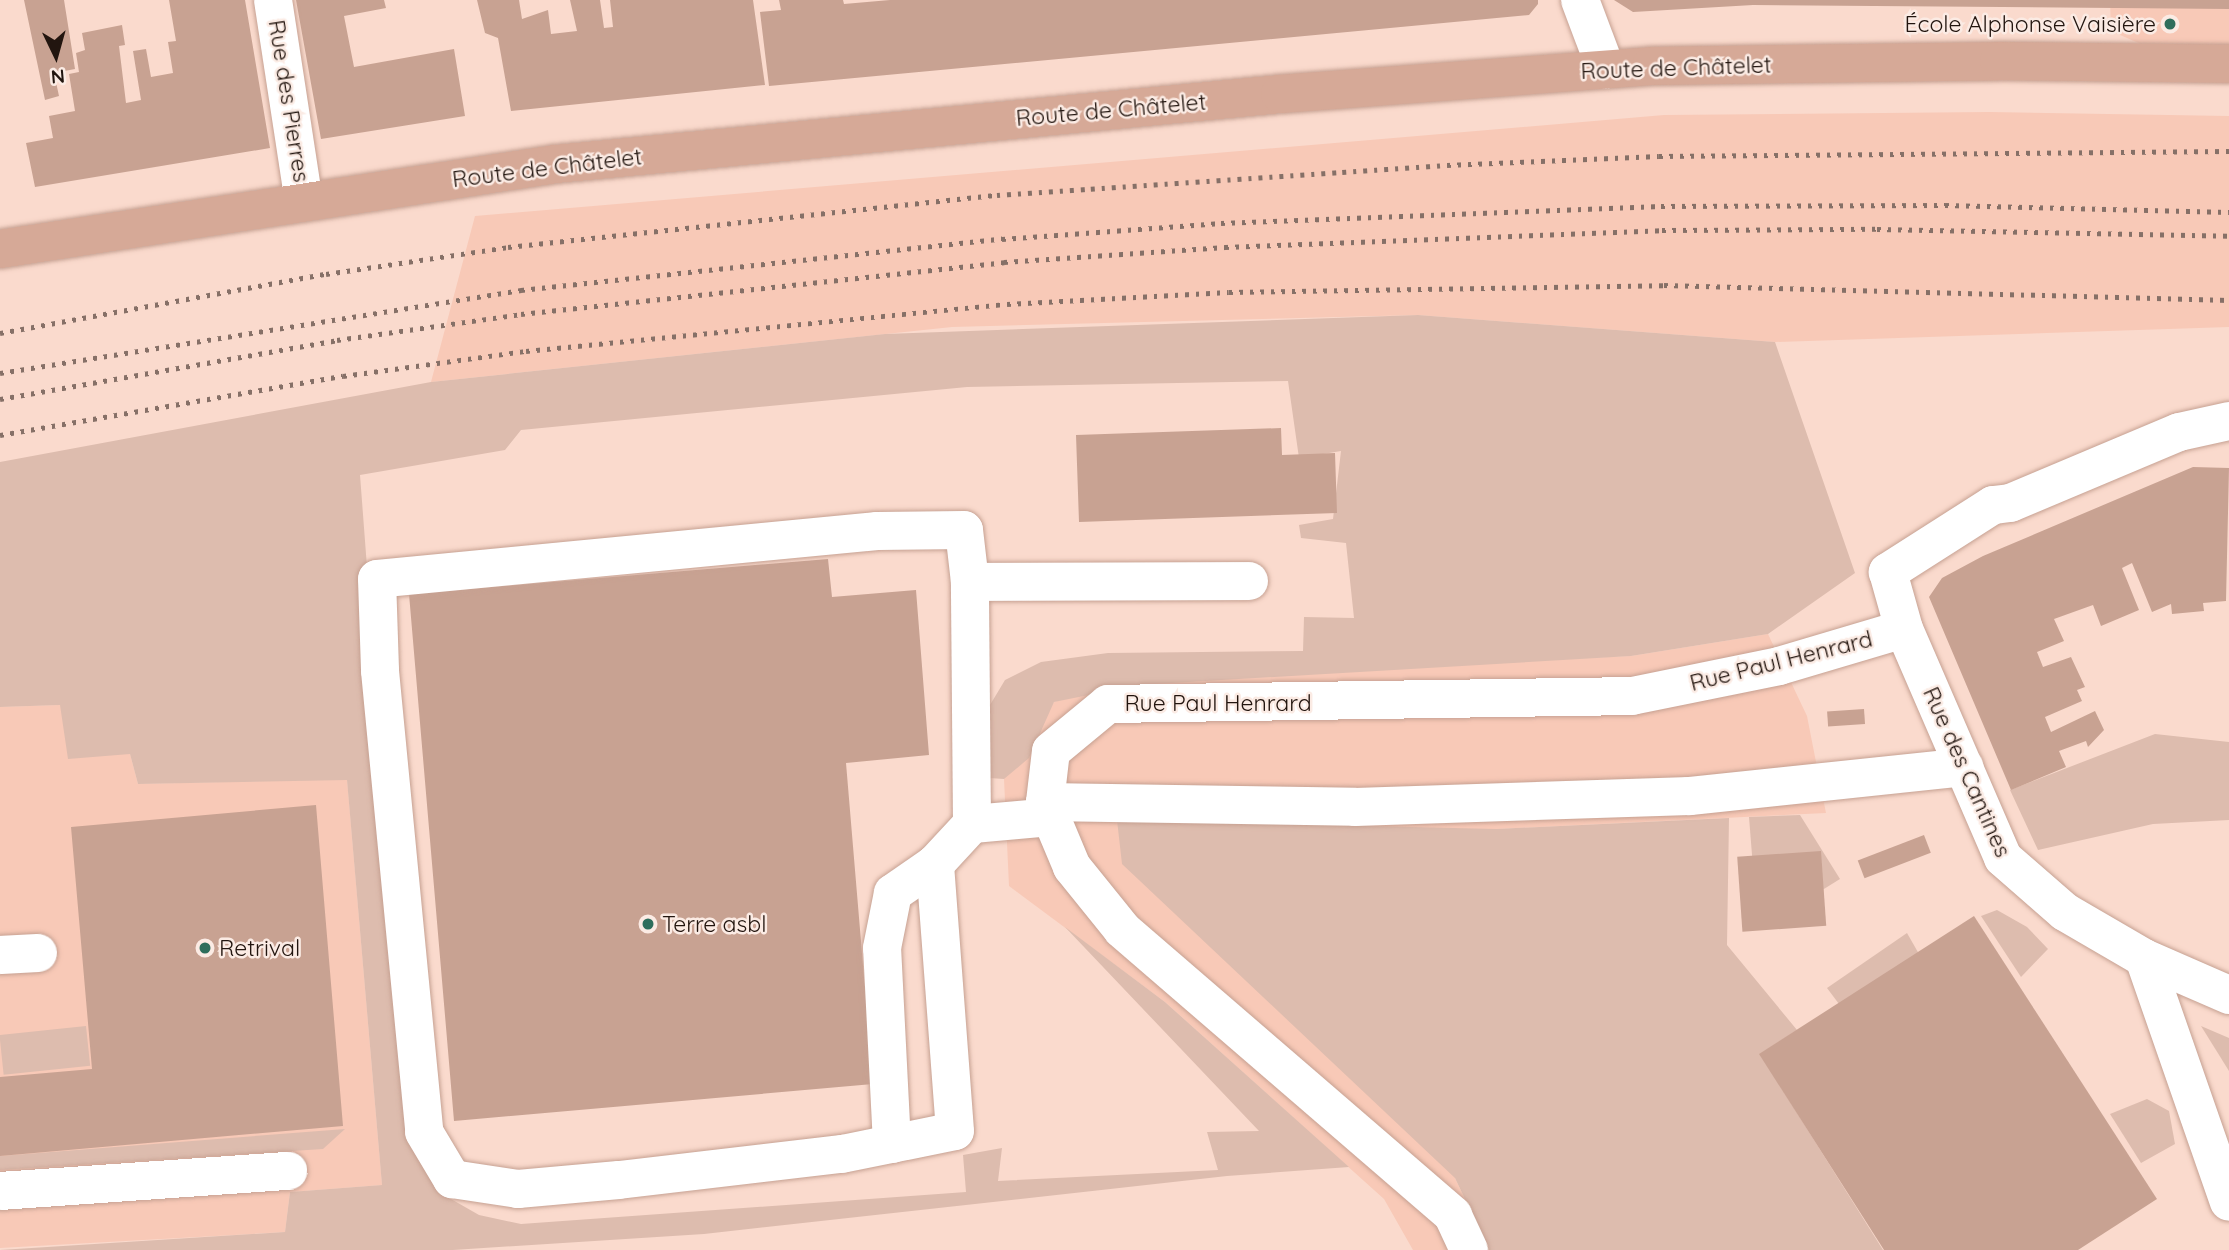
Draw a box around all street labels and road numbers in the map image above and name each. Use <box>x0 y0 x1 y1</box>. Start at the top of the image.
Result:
street label: Rue des Pierres <box>263 18 315 184</box>
street label: Route de Châtelet <box>1580 51 1772 85</box>
street label: Route de Châtelet <box>1015 88 1207 132</box>
street label: Route de Châtelet <box>451 143 643 193</box>
street label: Rue Paul Henrard <box>1687 625 1875 697</box>
street label: Rue des Cantines <box>1917 683 2017 861</box>
street label: Rue Paul Henrard <box>1124 689 1312 717</box>

